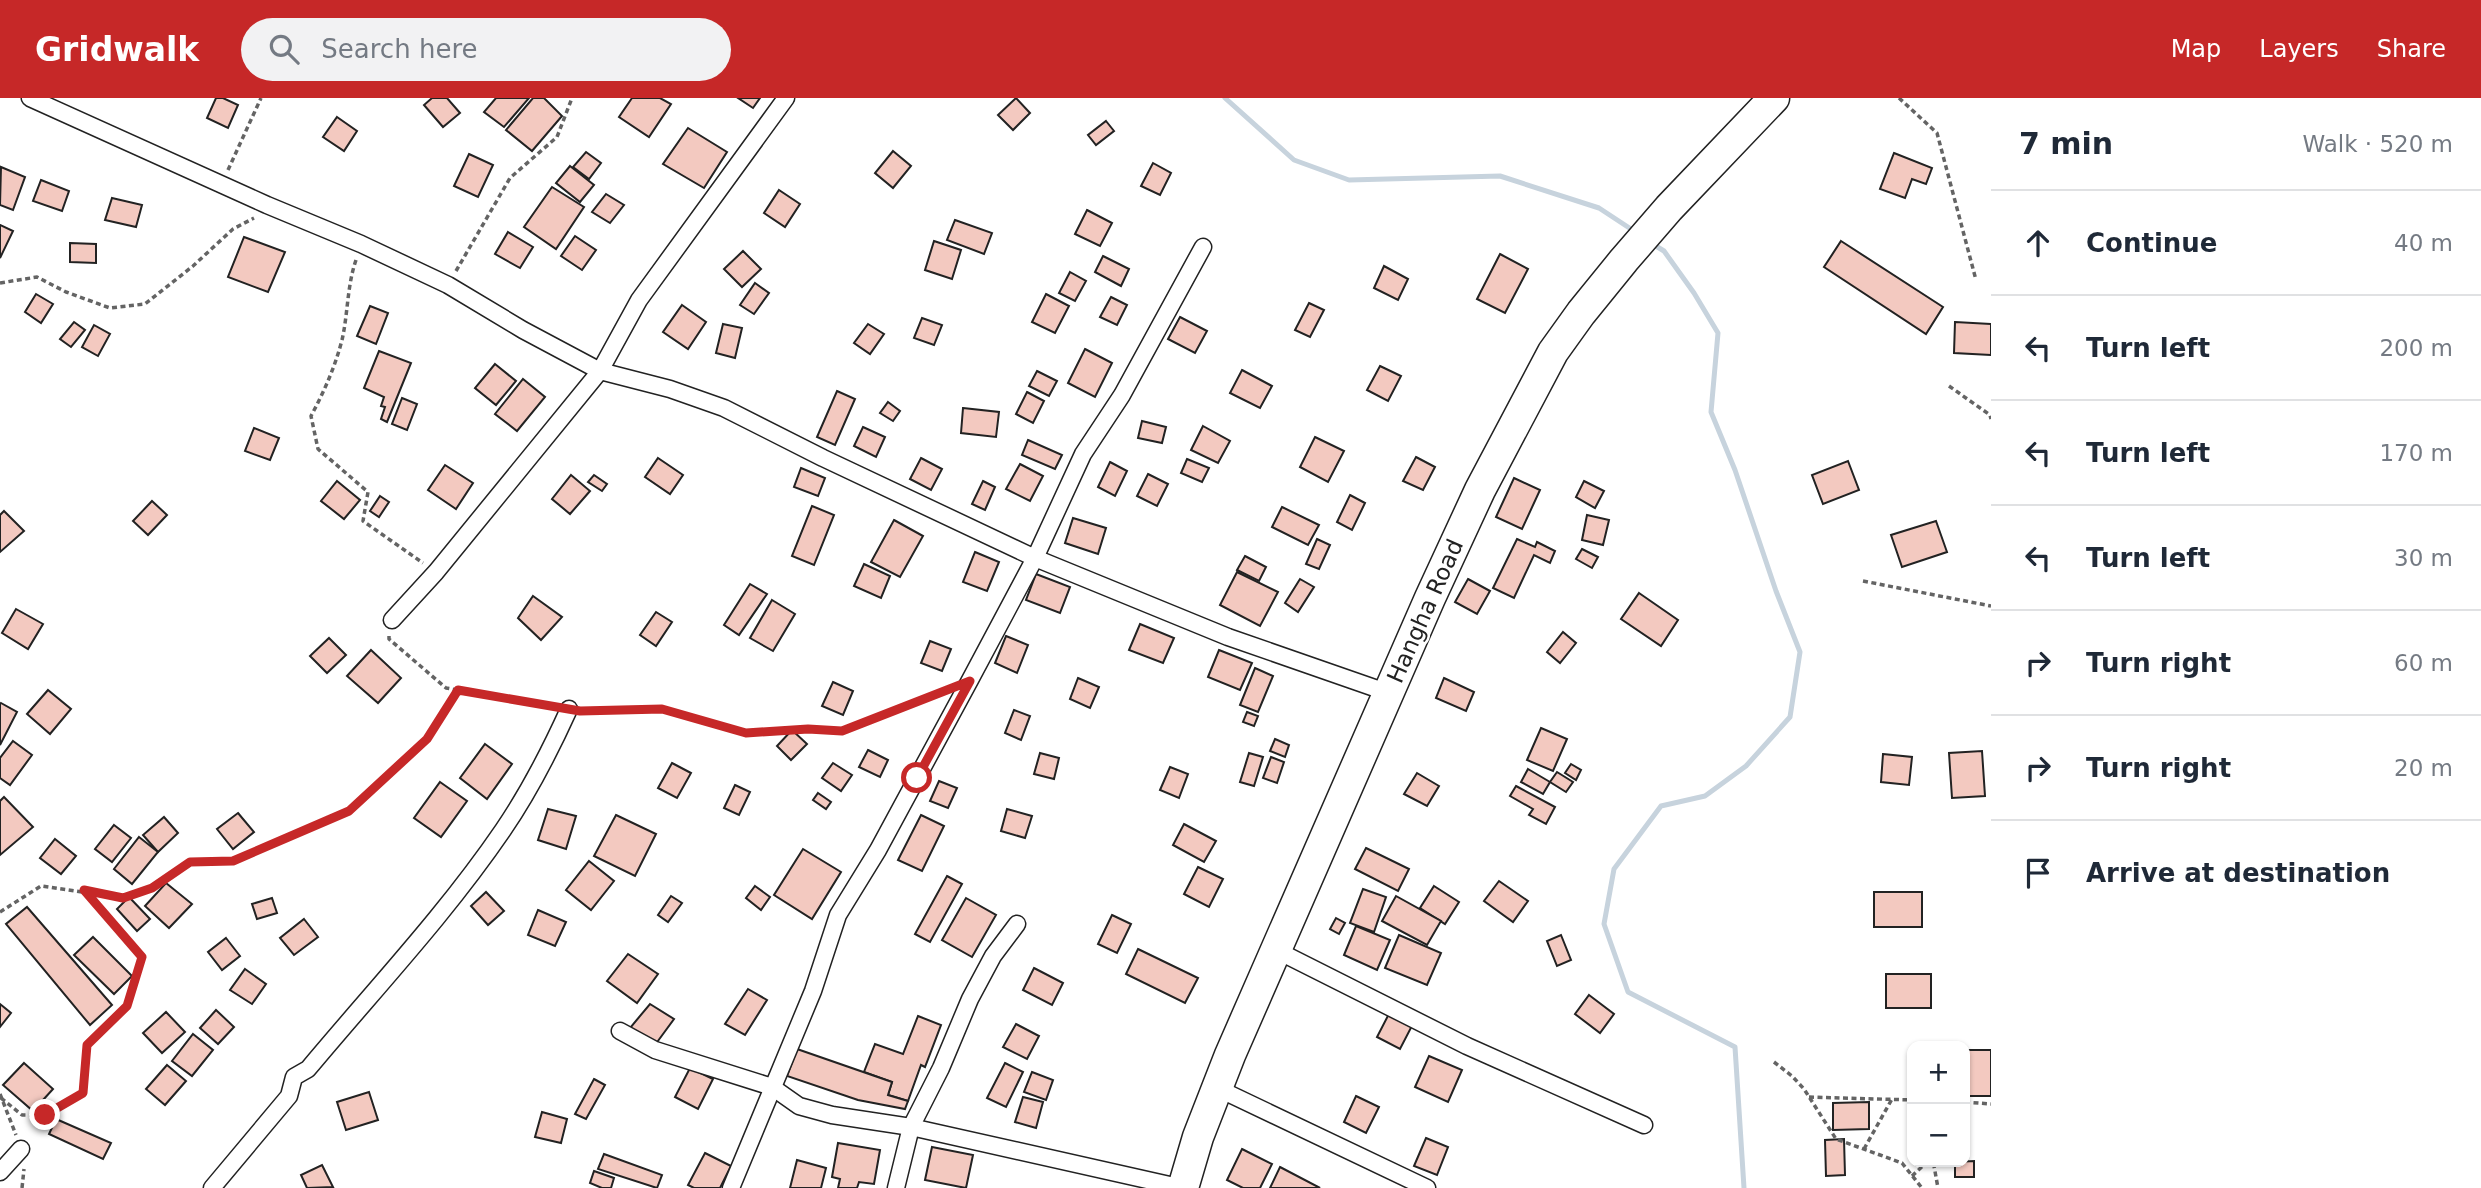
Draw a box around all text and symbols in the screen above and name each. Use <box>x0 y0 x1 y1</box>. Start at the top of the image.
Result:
search box <box>241 18 731 81</box>
text: Gridwalk <box>35 30 199 69</box>
icon: search <box>265 30 303 68</box>
text: Search here <box>321 34 478 64</box>
text: Map <box>2171 35 2221 63</box>
text: Layers <box>2259 35 2339 63</box>
text: Share <box>2377 35 2446 63</box>
text: 7 min <box>2019 126 2113 161</box>
text: Walk · 520 m <box>2302 131 2453 157</box>
icon: ahead <box>2019 224 2057 262</box>
text: Continue <box>2086 228 2217 258</box>
text: 40 m <box>2394 230 2453 256</box>
icon: left <box>2019 329 2057 367</box>
text: Turn left <box>2086 333 2210 363</box>
text: 200 m <box>2379 335 2453 361</box>
icon: left <box>2019 434 2057 472</box>
text: Turn left <box>2086 438 2210 468</box>
text: 170 m <box>2379 440 2453 466</box>
street label: Hangha Road <box>1382 535 1468 687</box>
icon: left <box>2019 539 2057 577</box>
text: Turn left <box>2086 543 2210 573</box>
text: 30 m <box>2394 545 2453 571</box>
icon: right <box>2019 644 2057 682</box>
text: Turn right <box>2086 648 2231 678</box>
text: 60 m <box>2394 650 2453 676</box>
icon: right <box>2019 749 2057 787</box>
text: Turn right <box>2086 753 2231 783</box>
text: 20 m <box>2394 755 2453 781</box>
route start <box>901 762 932 793</box>
icon: arrive <box>2019 854 2057 892</box>
text: Arrive at destination <box>2086 858 2390 888</box>
map controls <box>1907 1041 1970 1167</box>
button: + <box>1907 1041 1970 1104</box>
route end <box>29 1099 60 1130</box>
button: − <box>1907 1104 1970 1167</box>

